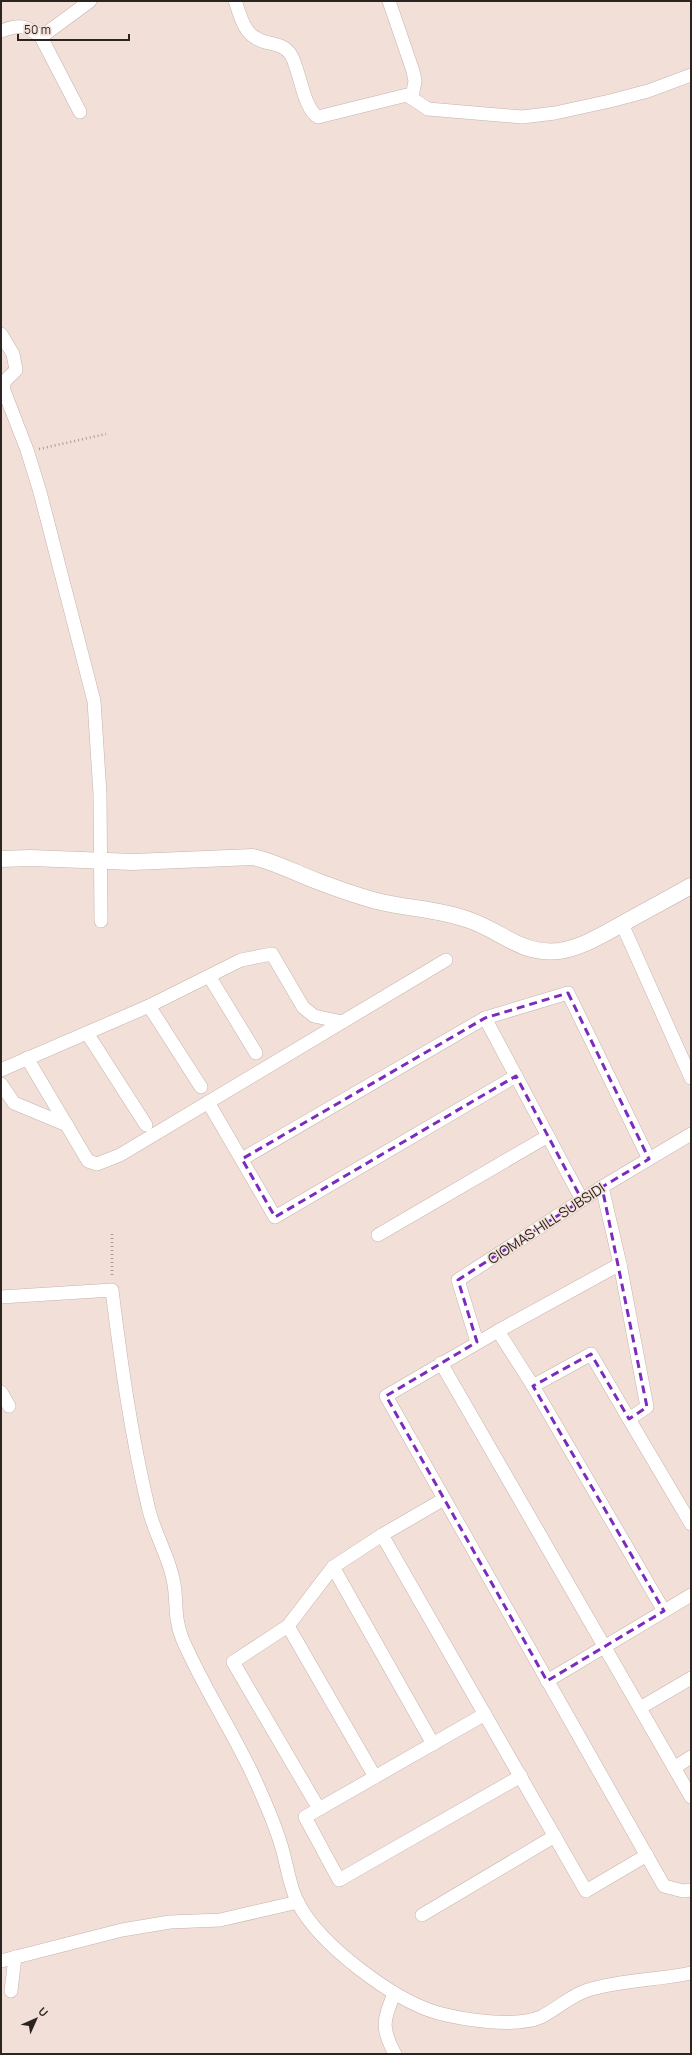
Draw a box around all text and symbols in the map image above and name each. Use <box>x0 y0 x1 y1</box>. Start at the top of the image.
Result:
scale bar <box>18 16 129 42</box>
text: 50 m <box>24 21 51 38</box>
street label: CIOMAS HILL SUBSIDI <box>484 1178 608 1268</box>
north arrow <box>16 1999 56 2039</box>
text: U <box>35 2003 52 2020</box>

